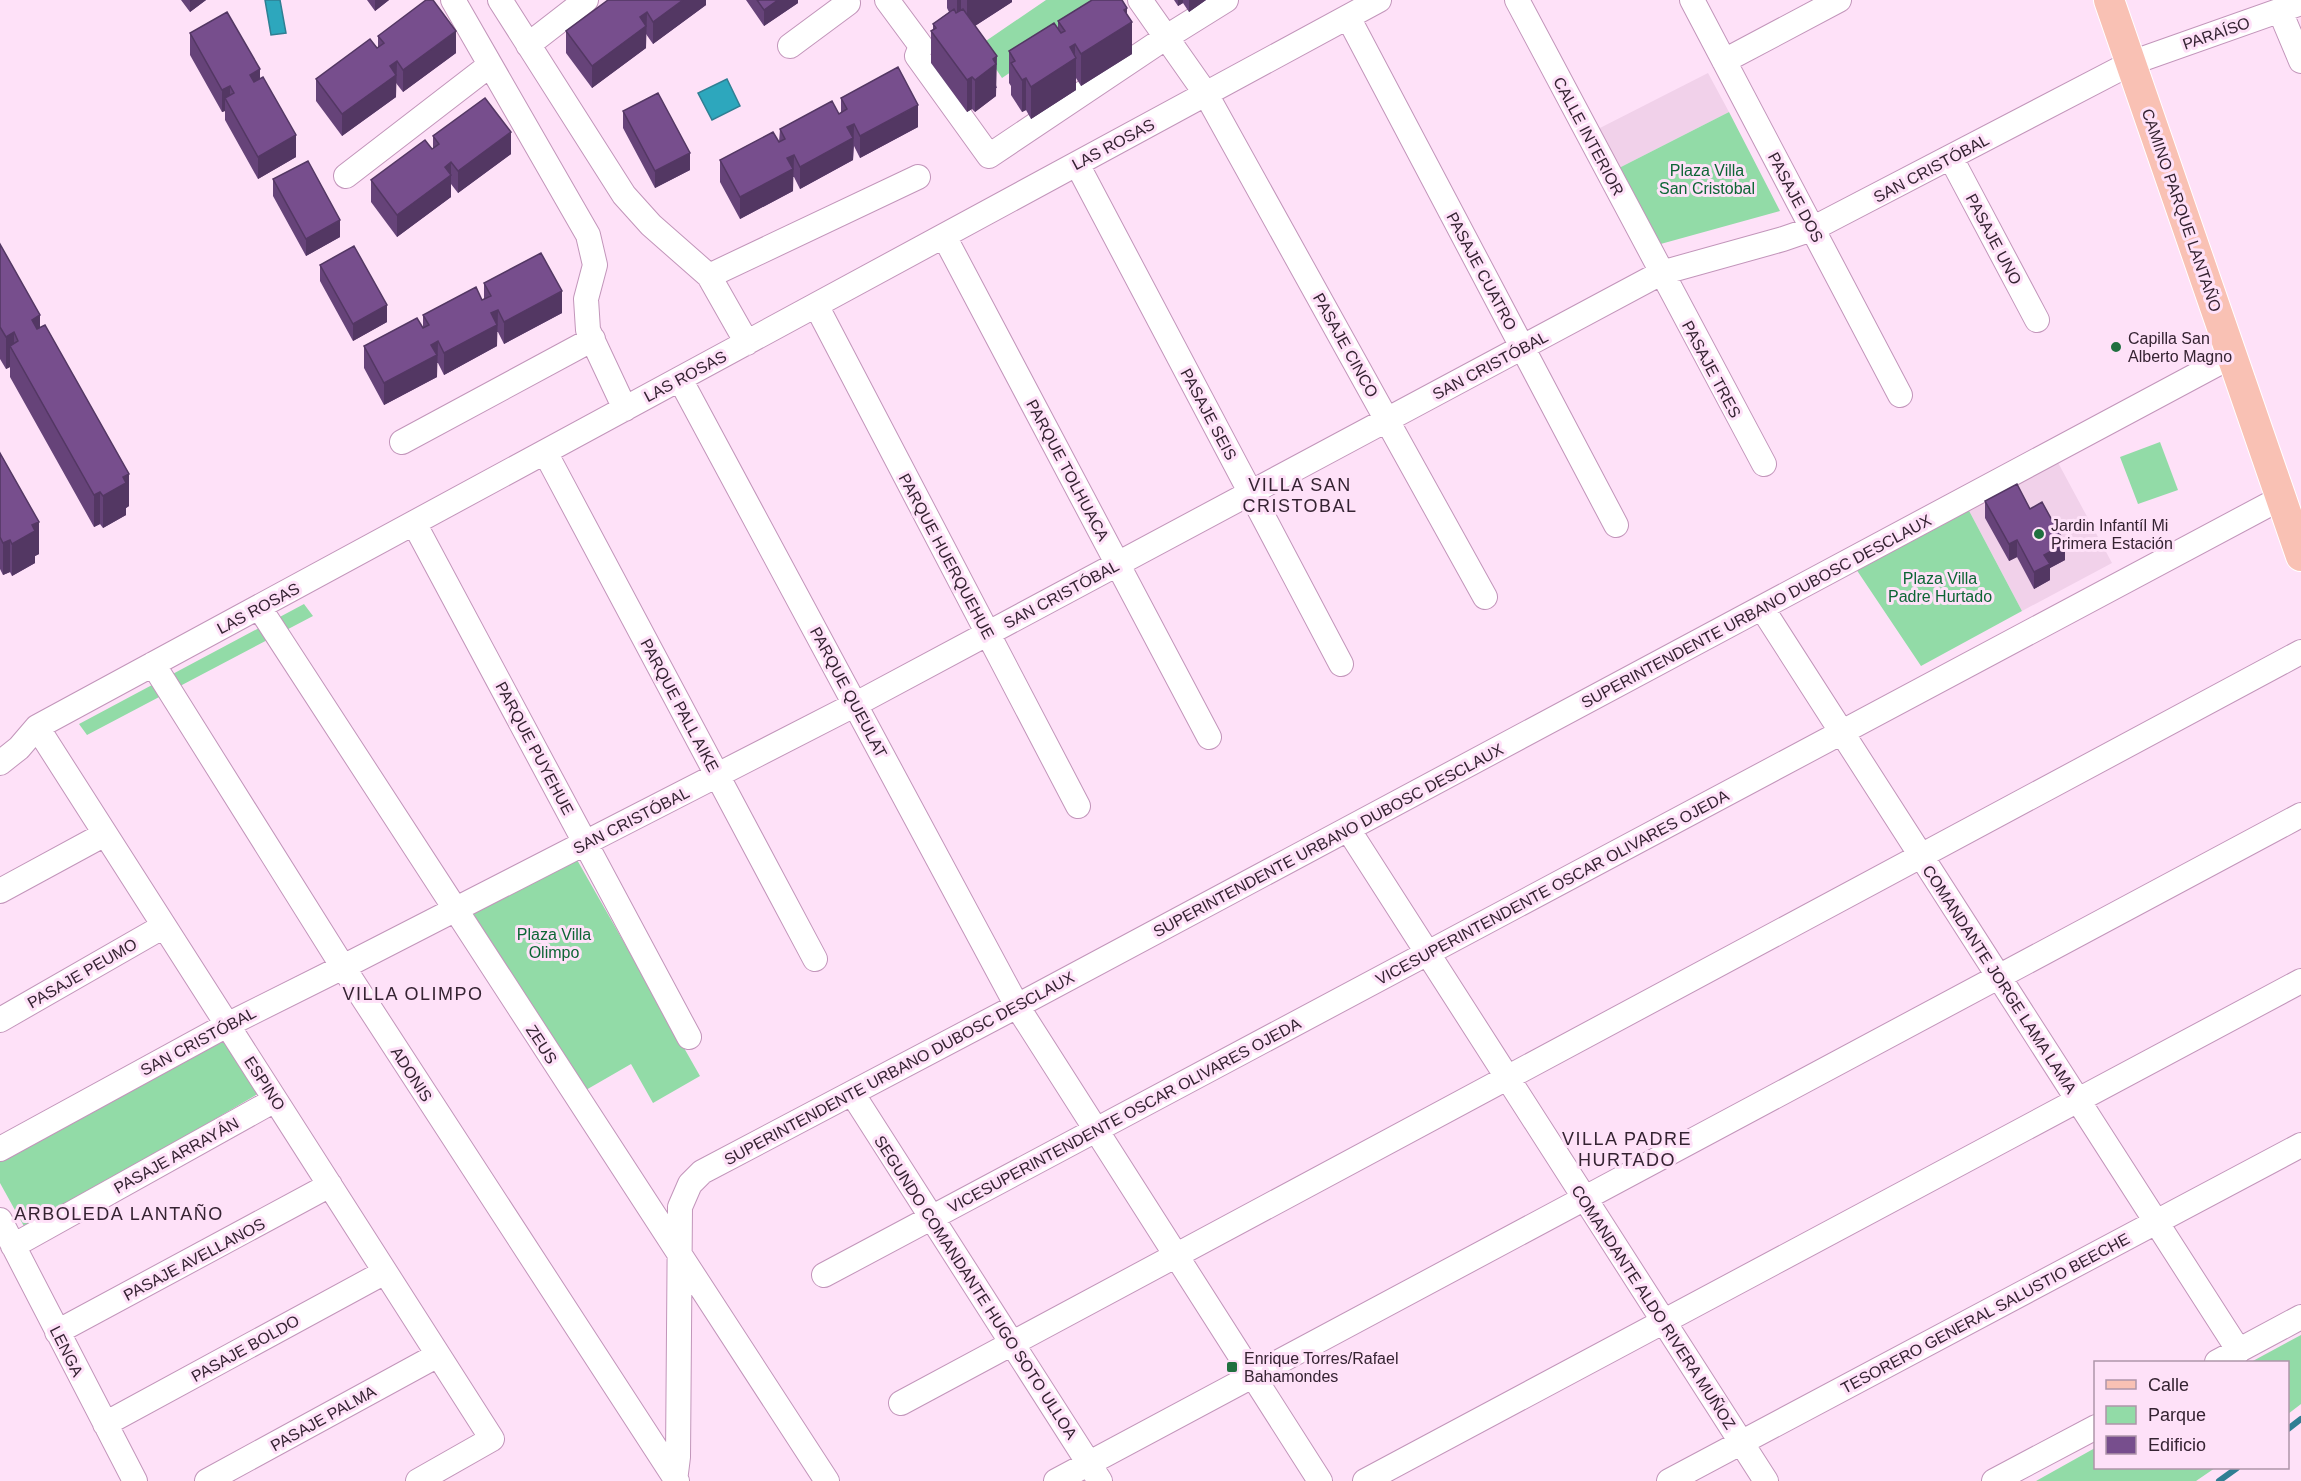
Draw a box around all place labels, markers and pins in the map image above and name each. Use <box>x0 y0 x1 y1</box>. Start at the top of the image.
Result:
place label: Capilla San Alberto Magno <box>2128 330 2232 365</box>
marker: Capilla San Alberto Magno <box>2109 340 2123 354</box>
place label: Jardin Infantíl Mi Primera Estación <box>2051 517 2173 552</box>
marker: Jardin Infantíl Mi Primera Estación <box>2032 527 2046 541</box>
place label: Enrique Torres/Rafael Bahamondes <box>1244 1350 1398 1385</box>
marker: Enrique Torres/Rafael Bahamondes <box>1225 1360 1239 1374</box>

